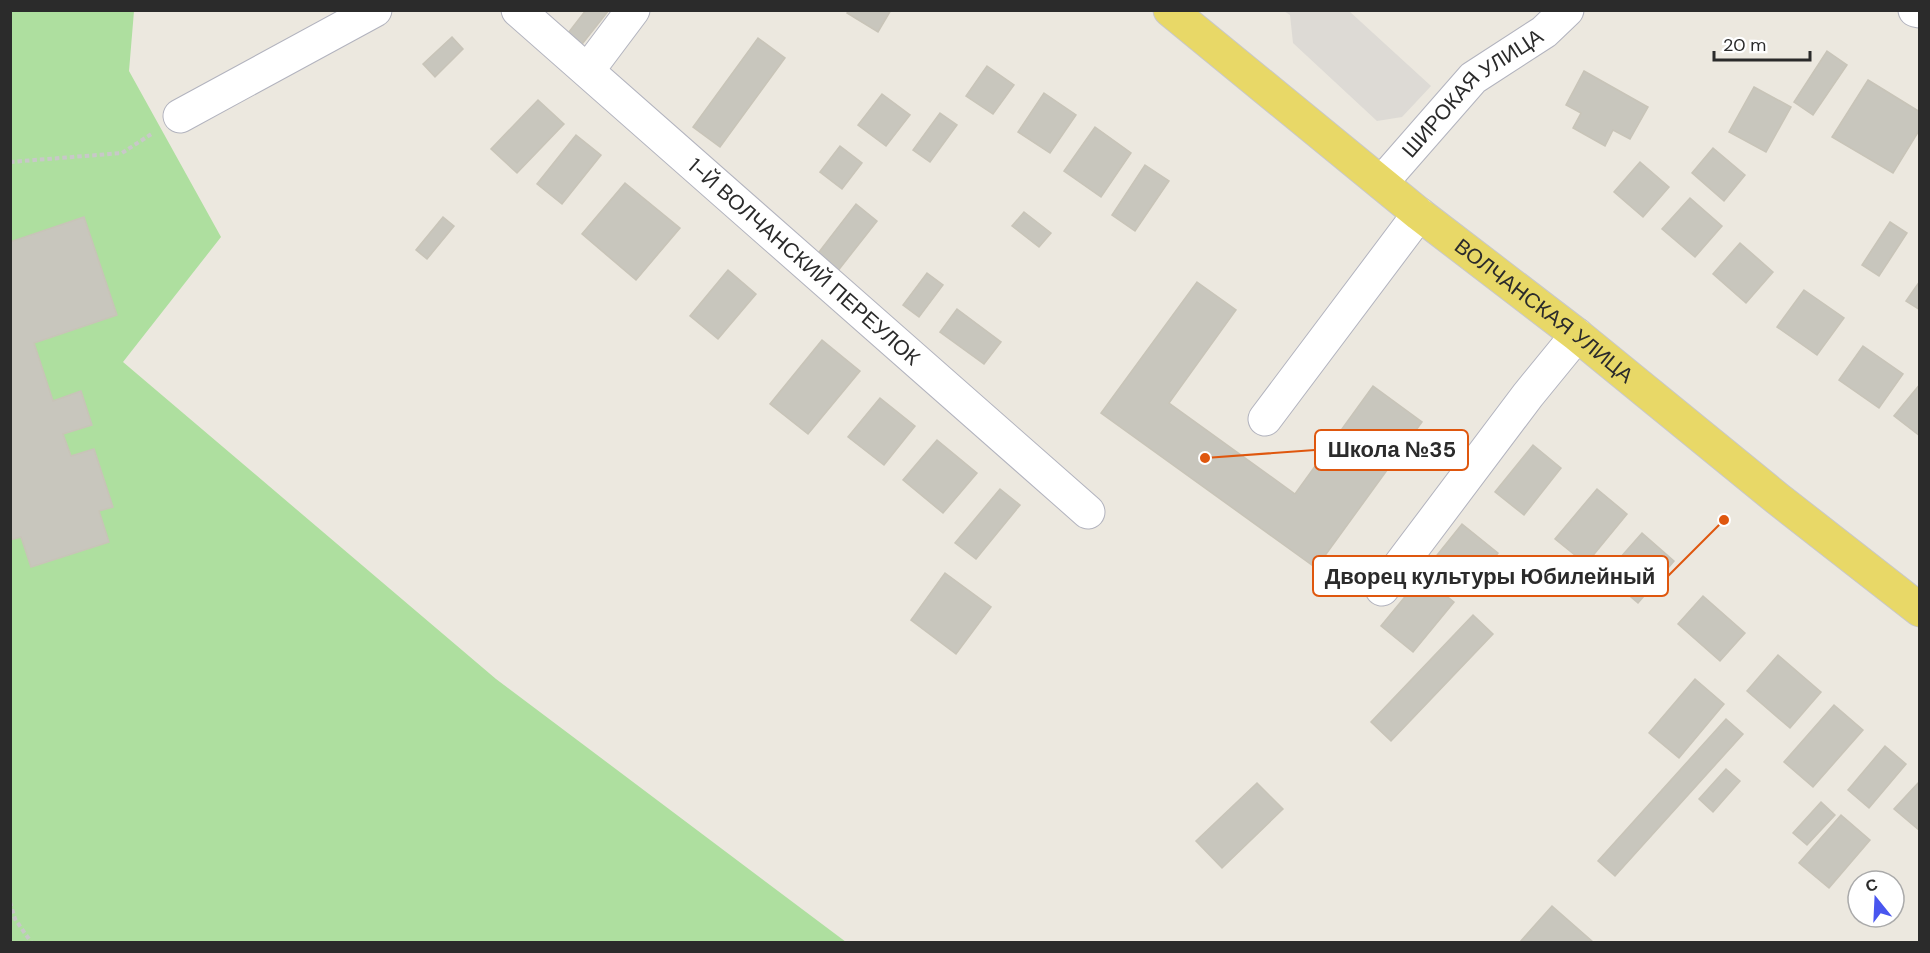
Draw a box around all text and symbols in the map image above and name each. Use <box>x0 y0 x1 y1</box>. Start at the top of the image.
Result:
street label: ШИРОКАЯ УЛИЦА <box>1396 22 1549 164</box>
scale bar <box>1714 24 1810 62</box>
text: 20 m <box>1723 33 1766 57</box>
street label: 1-Й ВОЛЧАНСКИЙ ПЕРЕУЛОК <box>682 152 926 372</box>
street label: ВОЛЧАНСКАЯ УЛИЦА <box>1449 232 1639 389</box>
callout: Школа №35 <box>1315 430 1468 470</box>
text: Школа №35 <box>1328 435 1456 464</box>
callout: Дворец культуры Юбилейный <box>1313 556 1668 596</box>
text: Дворец культуры Юбилейный <box>1325 562 1655 591</box>
north arrow <box>1846 869 1906 929</box>
text: С <box>1863 873 1881 897</box>

